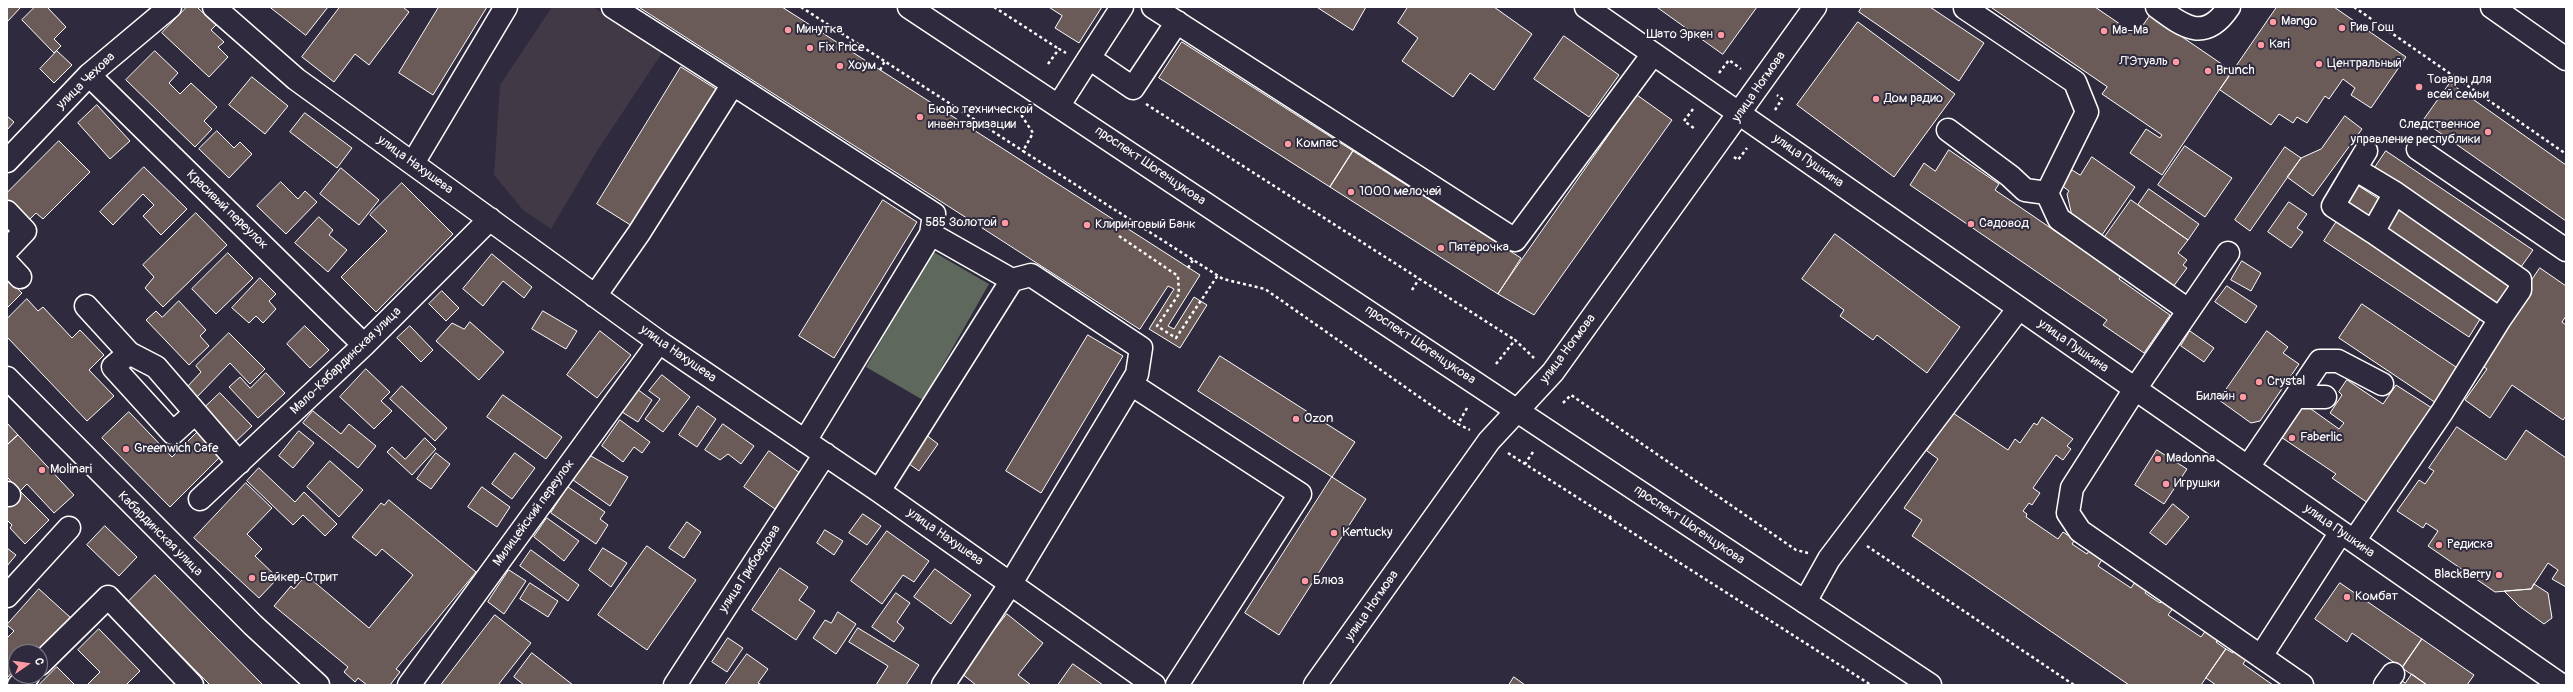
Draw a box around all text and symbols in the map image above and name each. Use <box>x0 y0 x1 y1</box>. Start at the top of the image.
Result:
place label: Mango <box>2281 14 2317 30</box>
marker: Mango <box>2268 17 2278 27</box>
place label: Рив Гош <box>2350 20 2394 36</box>
place label: Минутка <box>796 22 842 38</box>
place label: Ма-Ма <box>2112 23 2148 39</box>
marker: Рив Гош <box>2337 23 2347 33</box>
marker: Минутка <box>783 25 793 35</box>
marker: Ма-Ма <box>2099 26 2109 36</box>
place label: Шато Эркен <box>1646 27 1713 43</box>
marker: Шато Эркен <box>1716 30 1726 40</box>
place label: Kari <box>2269 37 2290 53</box>
place label: Fix Price <box>818 40 864 56</box>
marker: Kari <box>2256 40 2266 50</box>
marker: Fix Price <box>805 43 815 53</box>
street label: улица Чехова <box>53 49 119 113</box>
street label: улица Ногмова <box>1729 49 1789 125</box>
place label: Л'Этуаль <box>2119 54 2168 70</box>
place label: Центральный <box>2327 56 2402 72</box>
marker: Л'Этуаль <box>2171 57 2181 67</box>
place label: Хоум <box>848 58 876 74</box>
marker: Центральный <box>2314 59 2324 69</box>
marker: Хоум <box>835 61 845 71</box>
place label: Brunch <box>2216 63 2255 79</box>
marker: Brunch <box>2203 66 2213 76</box>
place label: Товары для всей семьи <box>2427 72 2492 103</box>
marker: Товары для всей семьи <box>2414 82 2424 92</box>
place label: Дом радио <box>1884 91 1943 107</box>
marker: Дом радио <box>1871 94 1881 104</box>
place label: Бюро технической инвентаризации <box>928 102 1033 133</box>
marker: Бюро технической инвентаризации <box>915 112 925 122</box>
place label: Следственное управление республики <box>2351 117 2480 148</box>
street label: проспект Шогенцукова <box>1092 123 1208 209</box>
marker: Следственное управление республики <box>2483 127 2493 137</box>
street label: улица Пушкина <box>1770 131 1846 191</box>
street label: улица Нахушева <box>374 132 456 198</box>
place label: Компас <box>1296 136 1338 152</box>
marker: Компас <box>1283 139 1293 149</box>
street label: Красивый переулок <box>183 167 271 253</box>
place label: 1000 мелочей <box>1359 184 1442 200</box>
marker: 1000 мелочей <box>1346 187 1356 197</box>
place label: 585 Золотой <box>925 215 997 231</box>
place label: Садовод <box>1979 216 2029 232</box>
place label: Клиринговый Банк <box>1095 217 1196 233</box>
marker: 585 Золотой <box>1000 218 1010 228</box>
marker: Садовод <box>1966 219 1976 229</box>
marker: Клиринговый Банк <box>1082 220 1092 230</box>
place label: Пятёрочка <box>1449 240 1509 256</box>
marker: Пятёрочка <box>1436 243 1446 253</box>
street label: проспект Шогенцукова <box>1362 302 1478 388</box>
street label: Мало-Кабардинская улица <box>287 304 405 418</box>
street label: улица Ногмова <box>1537 311 1599 387</box>
street label: улица Пушкина <box>2035 316 2111 376</box>
street label: улица Нахушева <box>637 322 719 386</box>
place label: Crystal <box>2267 374 2305 390</box>
marker: Crystal <box>2254 377 2264 387</box>
place label: Билайн <box>2196 389 2235 405</box>
marker: Билайн <box>2238 392 2248 402</box>
place label: Ozon <box>1304 411 1333 427</box>
marker: Ozon <box>1291 414 1301 424</box>
place label: Faberlic <box>2300 430 2343 446</box>
marker: Faberlic <box>2287 433 2297 443</box>
place label: Greenwich Cafe <box>134 441 218 457</box>
marker: Greenwich Cafe <box>121 444 131 454</box>
place label: Madonna <box>2166 451 2215 467</box>
marker: Madonna <box>2153 454 2163 464</box>
street label: Милицейский переулок <box>490 456 578 570</box>
place label: Molinari <box>50 462 92 478</box>
marker: Molinari <box>37 465 47 475</box>
place label: Игрушки <box>2174 476 2220 492</box>
marker: Игрушки <box>2161 479 2171 489</box>
street label: проспект Шогенцукова <box>1631 482 1747 568</box>
street label: Кабардинская улица <box>114 488 206 580</box>
street label: улица Пушкина <box>2301 501 2377 561</box>
street label: улица Нахушева <box>904 505 986 569</box>
street label: улица Грибоедова <box>716 522 784 616</box>
place label: Kentucky <box>1342 525 1393 541</box>
marker: Kentucky <box>1329 528 1339 538</box>
place label: Редиска <box>2447 537 2493 553</box>
marker: Редиска <box>2434 540 2444 550</box>
place label: BlackBerry <box>2434 567 2491 583</box>
street label: улица Ногмова <box>1342 568 1402 644</box>
place label: Бейкер-Стрит <box>260 570 338 586</box>
marker: BlackBerry <box>2494 570 2504 580</box>
marker: Бейкер-Стрит <box>247 573 257 583</box>
place label: Блюз <box>1313 573 1344 589</box>
marker: Блюз <box>1300 576 1310 586</box>
place label: Комбат <box>2355 589 2398 605</box>
marker: Комбат <box>2342 592 2352 602</box>
north arrow <box>8 644 48 684</box>
text: С <box>32 657 46 666</box>

